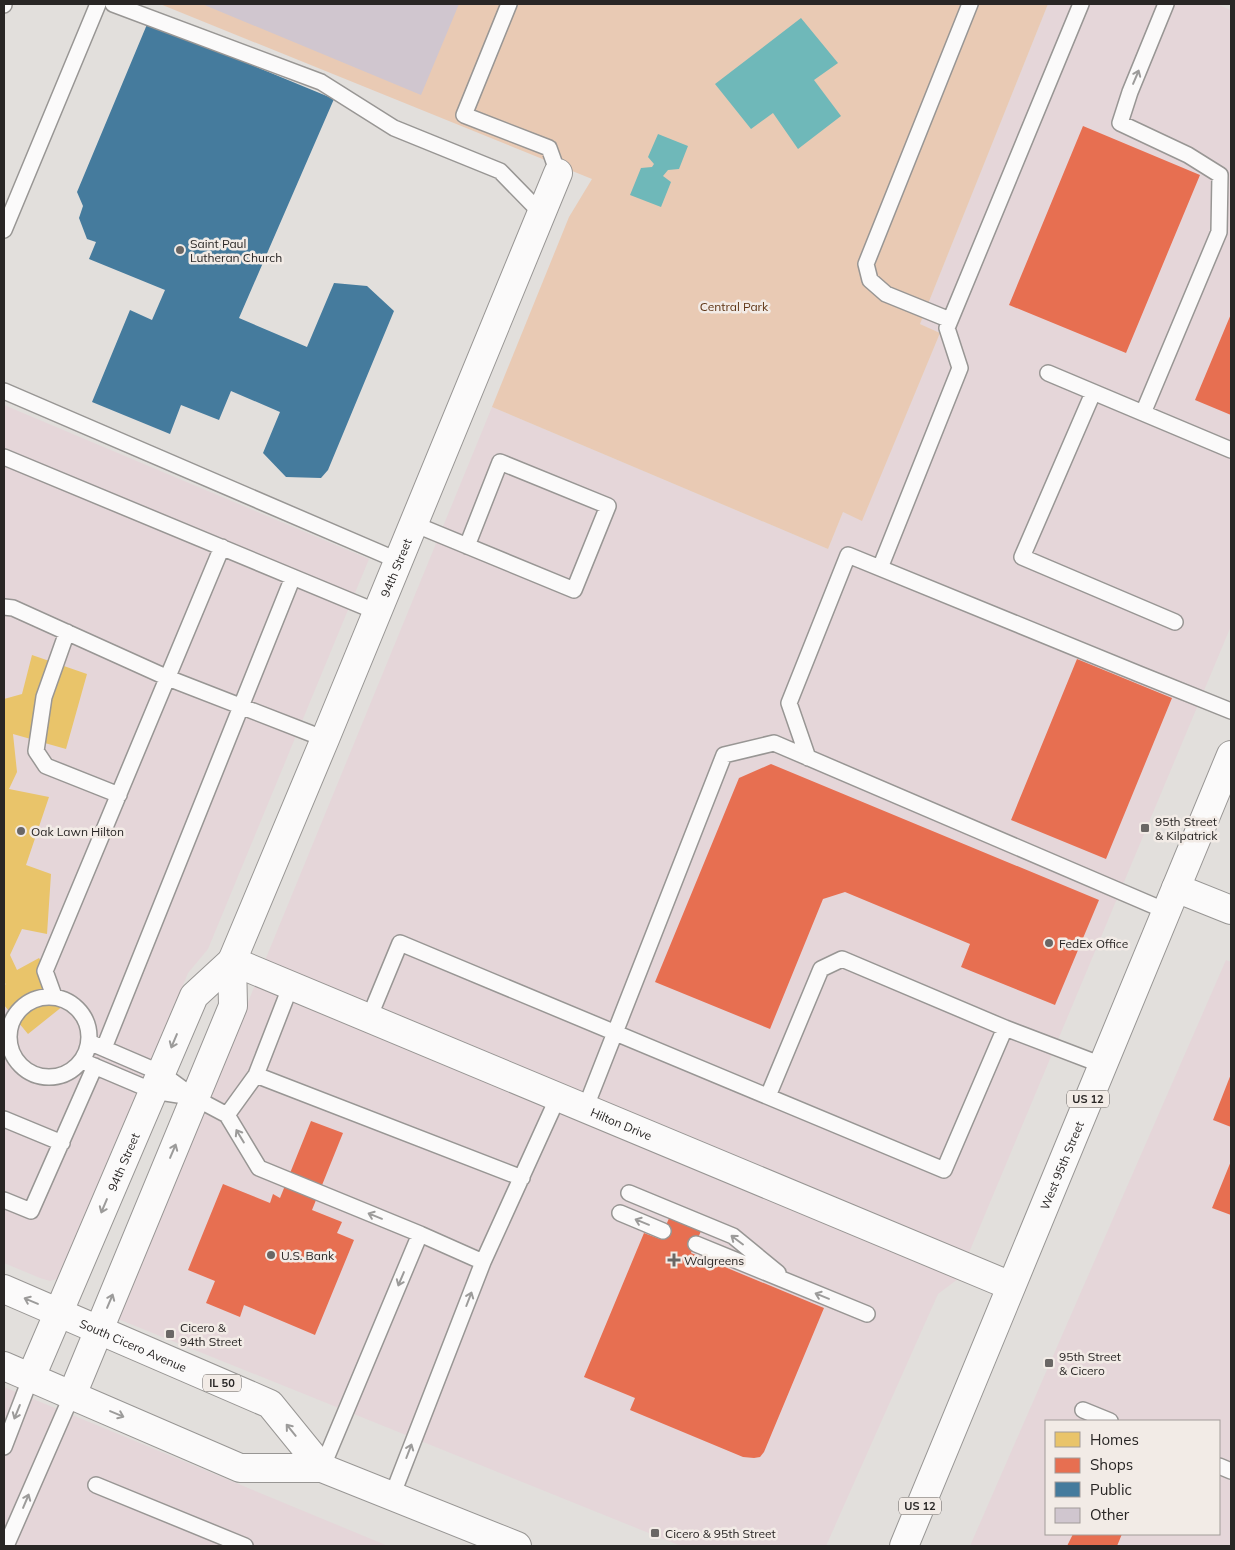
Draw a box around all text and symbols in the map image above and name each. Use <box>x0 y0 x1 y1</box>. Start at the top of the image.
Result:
one-way arrow <box>1131 70 1141 85</box>
place label: Saint Paul Lutheran Church <box>190 236 282 265</box>
marker: Saint Paul Lutheran Church <box>174 244 186 256</box>
park label: Central Park <box>700 299 769 314</box>
street label: 94th Street <box>377 536 414 599</box>
place label: 95th Street & Kilpatrick <box>1155 814 1218 843</box>
marker: 95th Street & Kilpatrick <box>1139 822 1151 834</box>
place label: Oak Lawn Hilton <box>31 824 124 839</box>
marker: Oak Lawn Hilton <box>15 825 27 837</box>
place label: FedEx Office <box>1059 936 1128 951</box>
marker: FedEx Office <box>1043 937 1055 949</box>
one-way arrow <box>169 1033 179 1048</box>
road number: US 12 <box>1067 1090 1109 1108</box>
street label: Hilton Drive <box>589 1104 654 1143</box>
street label: West 95th Street <box>1036 1119 1086 1212</box>
one-way arrow <box>234 1129 244 1144</box>
street label: 94th Street <box>104 1130 142 1193</box>
one-way arrow <box>169 1144 178 1159</box>
one-way arrow <box>98 1198 108 1213</box>
one-way arrow <box>367 1210 382 1219</box>
one-way arrow <box>635 1217 650 1226</box>
one-way arrow <box>730 1235 744 1245</box>
place label: U.S. Bank <box>281 1248 335 1263</box>
marker: U.S. Bank <box>265 1249 277 1261</box>
place label: Walgreens <box>684 1253 744 1268</box>
marker: Walgreens <box>668 1254 680 1266</box>
one-way arrow <box>395 1271 405 1286</box>
one-way arrow <box>815 1290 830 1300</box>
one-way arrow <box>465 1292 474 1308</box>
one-way arrow <box>106 1294 116 1309</box>
one-way arrow <box>24 1295 39 1305</box>
street label: South Cicero Avenue <box>78 1315 189 1375</box>
place label: Cicero & 94th Street <box>180 1320 242 1349</box>
marker: Cicero & 94th Street <box>164 1328 176 1340</box>
place label: 95th Street & Cicero <box>1059 1349 1121 1378</box>
marker: 95th Street & Cicero <box>1043 1357 1055 1369</box>
road number: IL 50 <box>203 1375 241 1392</box>
one-way arrow <box>12 1404 22 1419</box>
one-way arrow <box>109 1410 124 1420</box>
legend <box>1045 1420 1220 1535</box>
one-way arrow <box>286 1424 297 1437</box>
text: Homes <box>1090 1430 1139 1449</box>
one-way arrow <box>405 1444 415 1459</box>
text: Shops <box>1090 1455 1133 1474</box>
text: Public <box>1090 1480 1132 1499</box>
one-way arrow <box>22 1494 31 1509</box>
road number: US 12 <box>899 1498 941 1514</box>
text: Other <box>1090 1505 1130 1524</box>
place label: Cicero & 95th Street <box>665 1526 776 1541</box>
marker: Cicero & 95th Street <box>649 1527 661 1539</box>

